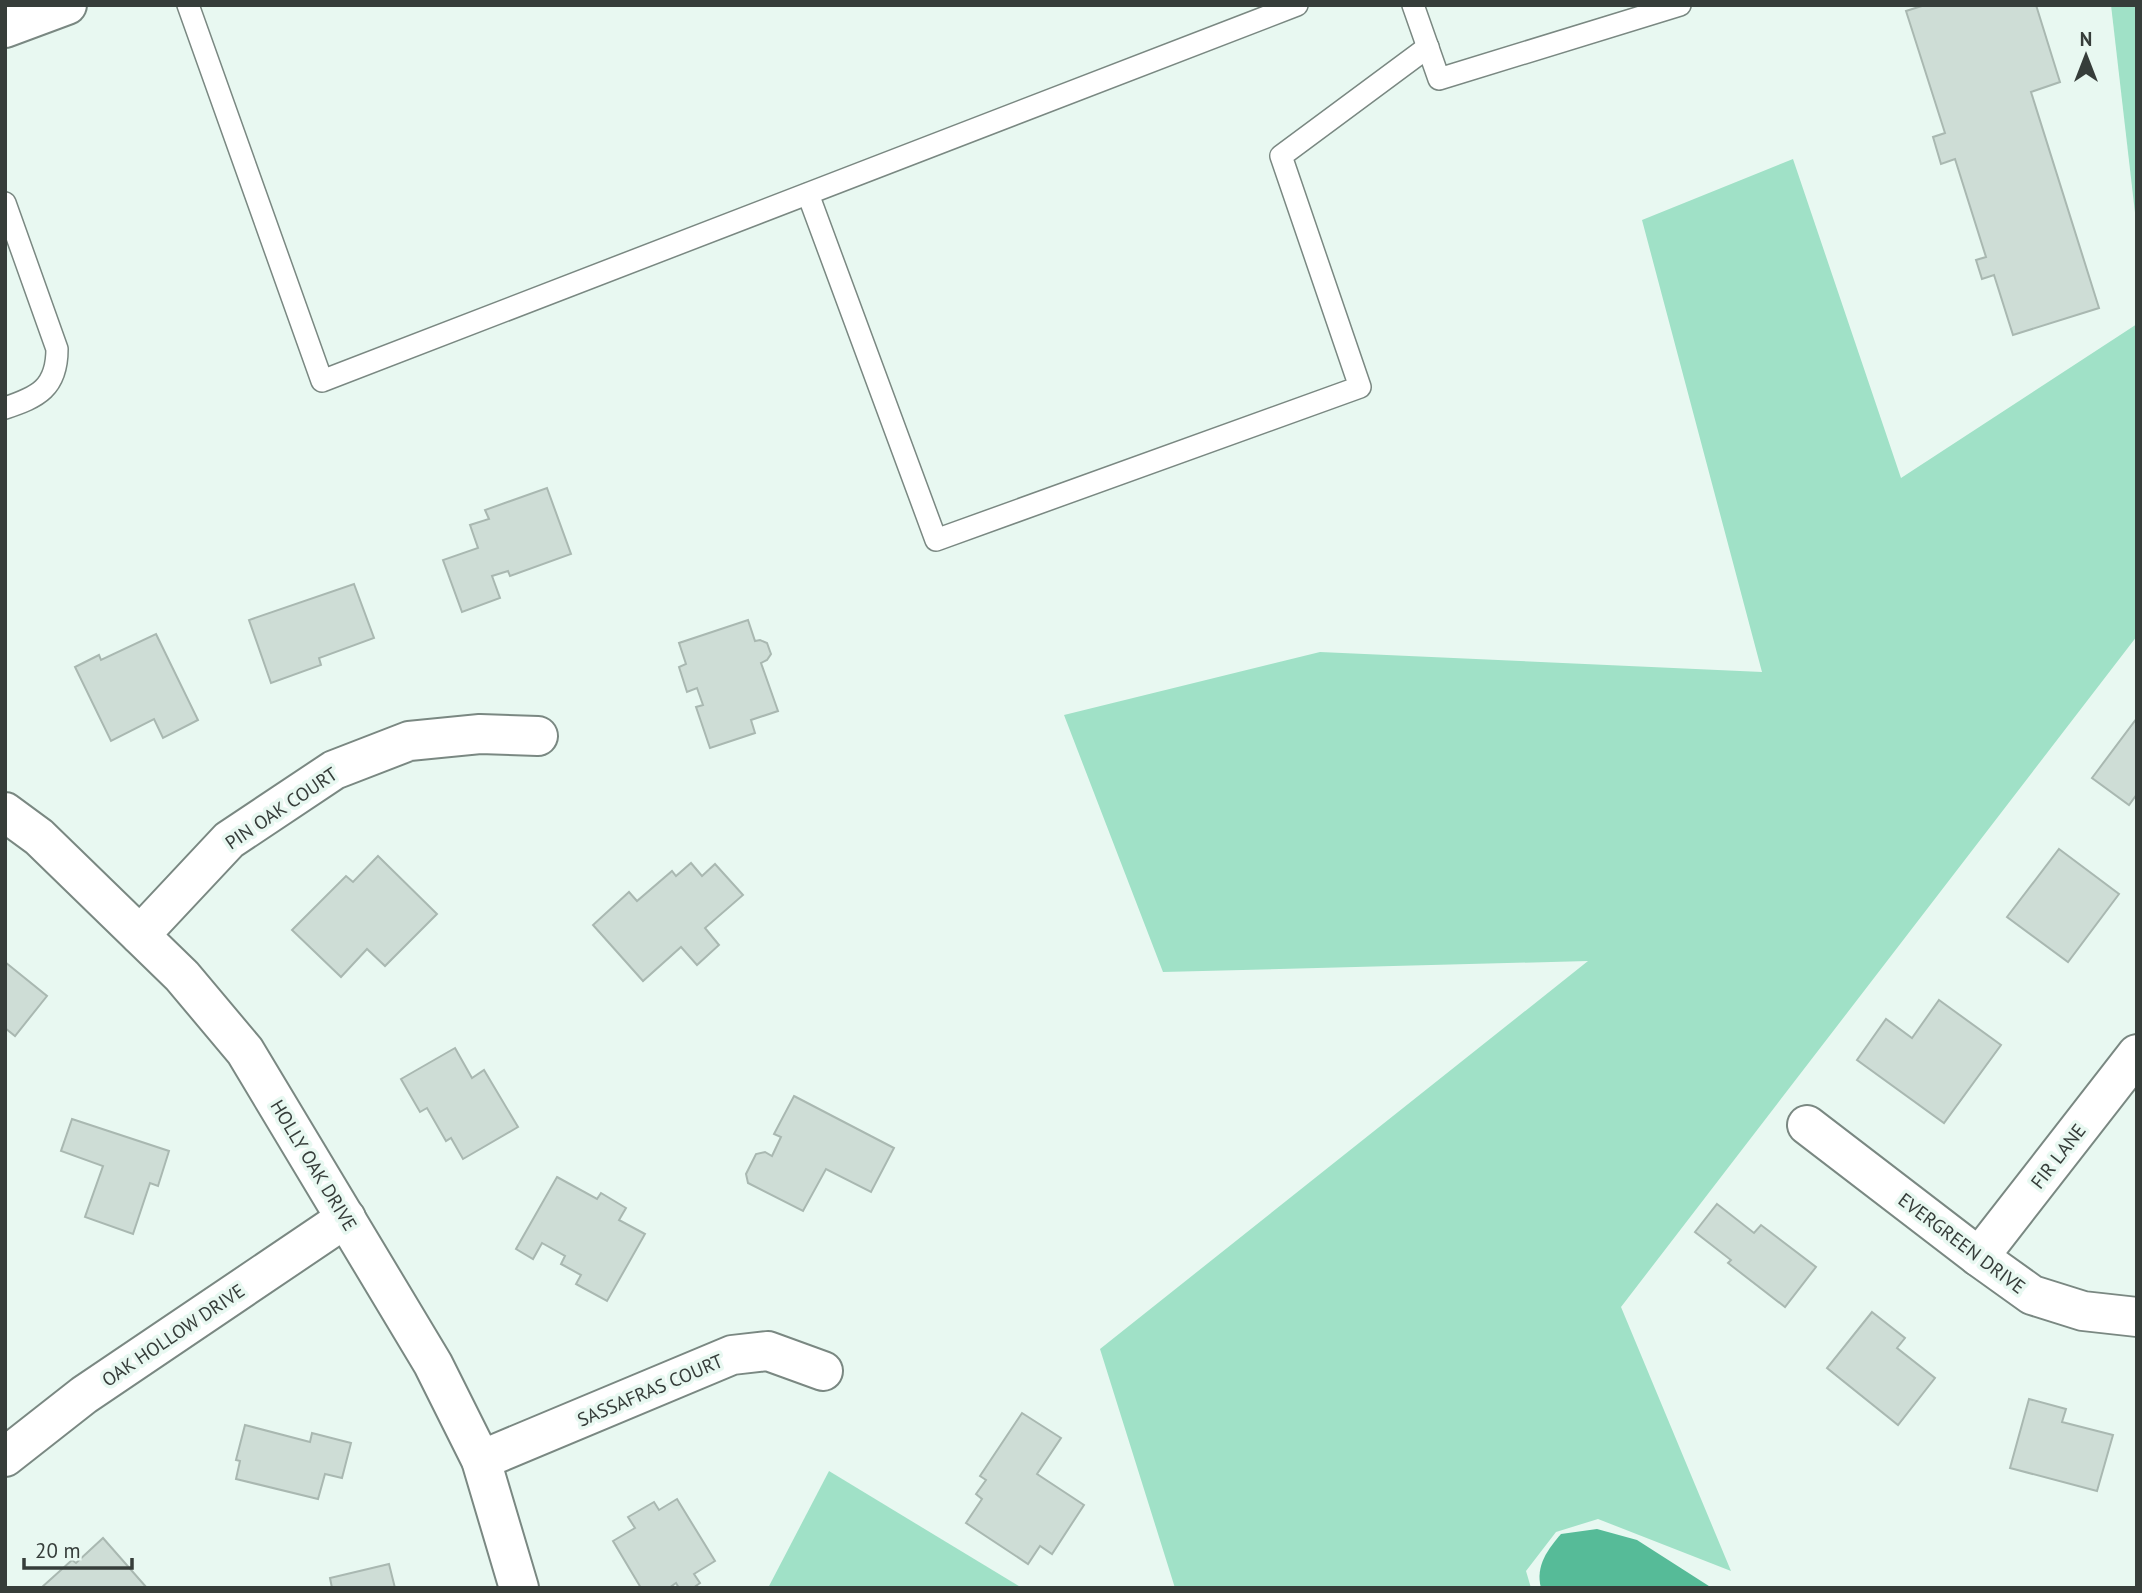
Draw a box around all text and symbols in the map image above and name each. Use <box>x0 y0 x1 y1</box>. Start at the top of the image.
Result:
north arrow <box>2051 21 2121 91</box>
text: N <box>2080 27 2092 51</box>
street label: PIN OAK COURT <box>220 761 342 854</box>
street label: HOLLY OAK DRIVE <box>265 1095 363 1235</box>
street label: FIR LANE <box>2025 1119 2091 1193</box>
street label: EVERGREEN DRIVE <box>1894 1187 2030 1299</box>
street label: OAK HOLLOW DRIVE <box>97 1278 249 1392</box>
street label: SASSAFRAS COURT <box>574 1348 727 1431</box>
scale bar <box>24 1526 133 1570</box>
text: 20 m <box>35 1537 81 1564</box>

